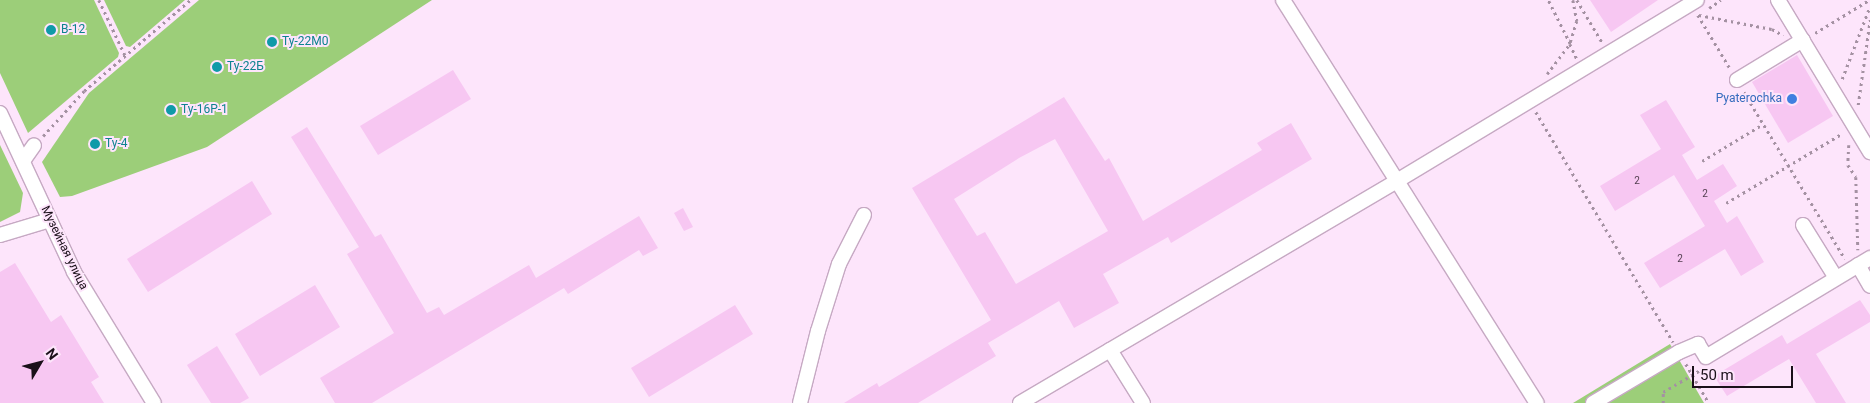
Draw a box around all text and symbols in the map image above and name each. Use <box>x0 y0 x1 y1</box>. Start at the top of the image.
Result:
place label: В-12 <box>61 23 85 37</box>
marker: В-12 <box>45 24 57 36</box>
place label: Ту-22М0 <box>282 35 328 49</box>
marker: Ту-22М0 <box>266 36 278 48</box>
place label: Ту-22Б <box>227 60 264 74</box>
marker: Ту-22Б <box>211 61 223 73</box>
place label: Pyaterochka <box>1716 92 1782 106</box>
marker: Pyaterochka <box>1786 93 1798 105</box>
place label: Ту-16Р-1 <box>181 103 228 117</box>
marker: Ту-16Р-1 <box>165 104 177 116</box>
place label: Ту-4 <box>105 137 127 151</box>
marker: Ту-4 <box>89 138 101 150</box>
house number: 2 <box>1634 175 1640 187</box>
house number: 2 <box>1702 188 1708 200</box>
street label: Музейная улица <box>37 204 91 292</box>
house number: 2 <box>1677 253 1683 265</box>
north arrow <box>15 338 65 388</box>
text: N <box>43 345 61 363</box>
scale bar <box>1695 356 1796 388</box>
text: 50 m <box>1700 366 1734 384</box>

